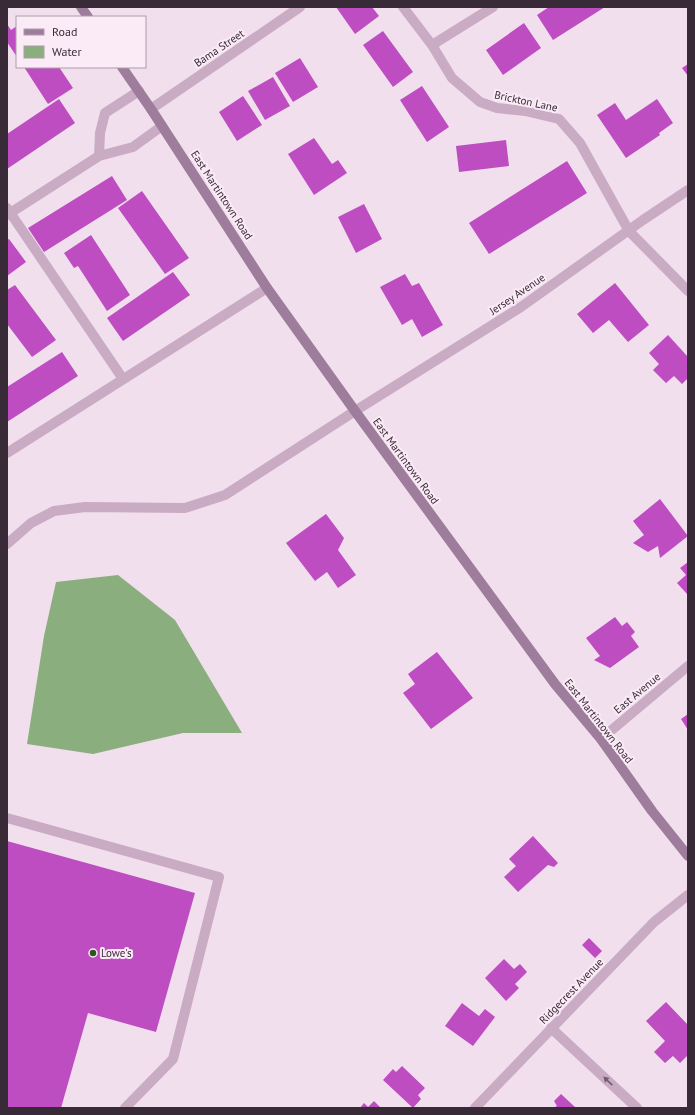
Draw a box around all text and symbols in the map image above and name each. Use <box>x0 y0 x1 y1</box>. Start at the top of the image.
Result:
legend <box>16 16 146 68</box>
text: Road <box>52 24 77 39</box>
street label: Bama Street <box>191 26 247 70</box>
text: Water <box>52 44 82 59</box>
street label: Brickton Lane <box>493 87 559 115</box>
street label: East Martintown Road <box>188 148 256 242</box>
street label: Jersey Avenue <box>486 270 548 318</box>
street label: East Martintown Road <box>370 415 442 507</box>
street label: East Avenue <box>611 669 664 717</box>
street label: East Martintown Road <box>562 676 636 766</box>
place label: Lowe's <box>101 946 132 960</box>
marker: Lowe's <box>88 948 98 958</box>
street label: Ridgecrest Avenue <box>536 955 606 1027</box>
one-way arrow <box>603 1077 613 1086</box>

